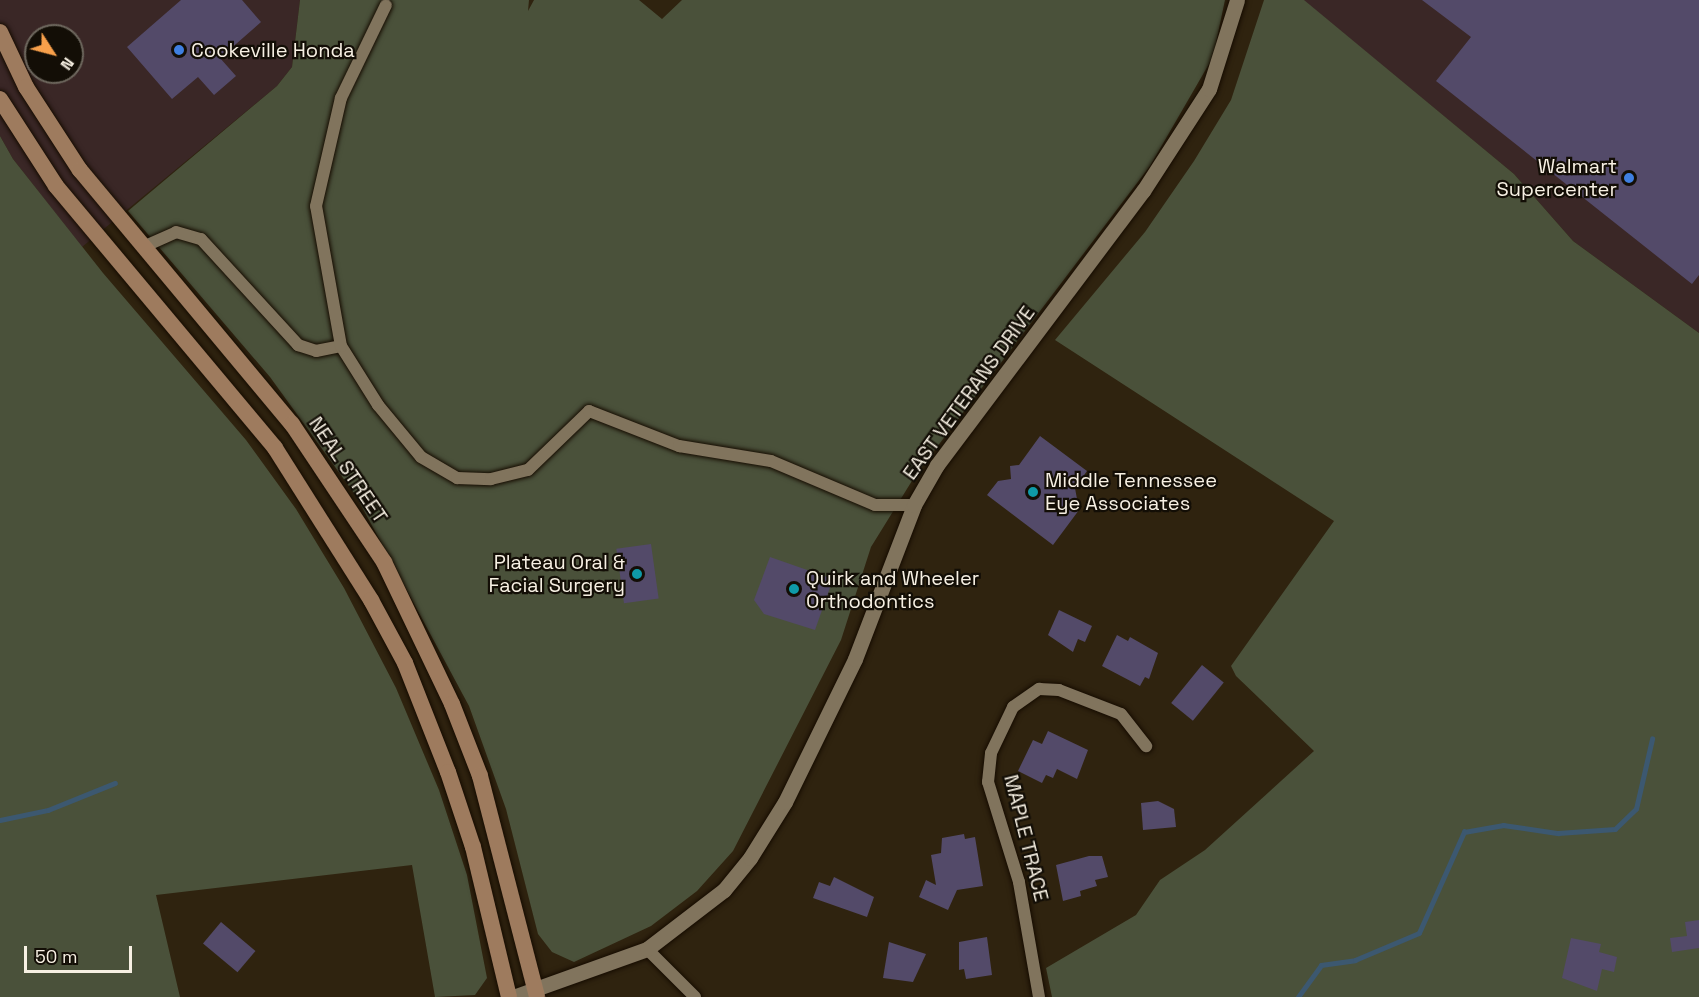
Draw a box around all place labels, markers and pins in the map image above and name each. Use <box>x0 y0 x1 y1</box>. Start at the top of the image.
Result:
place label: Cookeville Honda <box>191 38 355 62</box>
marker: Cookeville Honda <box>172 43 186 57</box>
place label: Walmart Supercenter <box>1497 154 1617 201</box>
marker: Walmart Supercenter <box>1622 171 1636 185</box>
place label: Middle Tennessee Eye Associates <box>1045 468 1218 515</box>
marker: Middle Tennessee Eye Associates <box>1026 485 1040 499</box>
place label: Plateau Oral & Facial Surgery <box>489 550 625 597</box>
place label: Quirk and Wheeler Orthodontics <box>806 566 979 613</box>
marker: Plateau Oral & Facial Surgery <box>630 567 644 581</box>
marker: Quirk and Wheeler Orthodontics <box>787 582 801 596</box>

